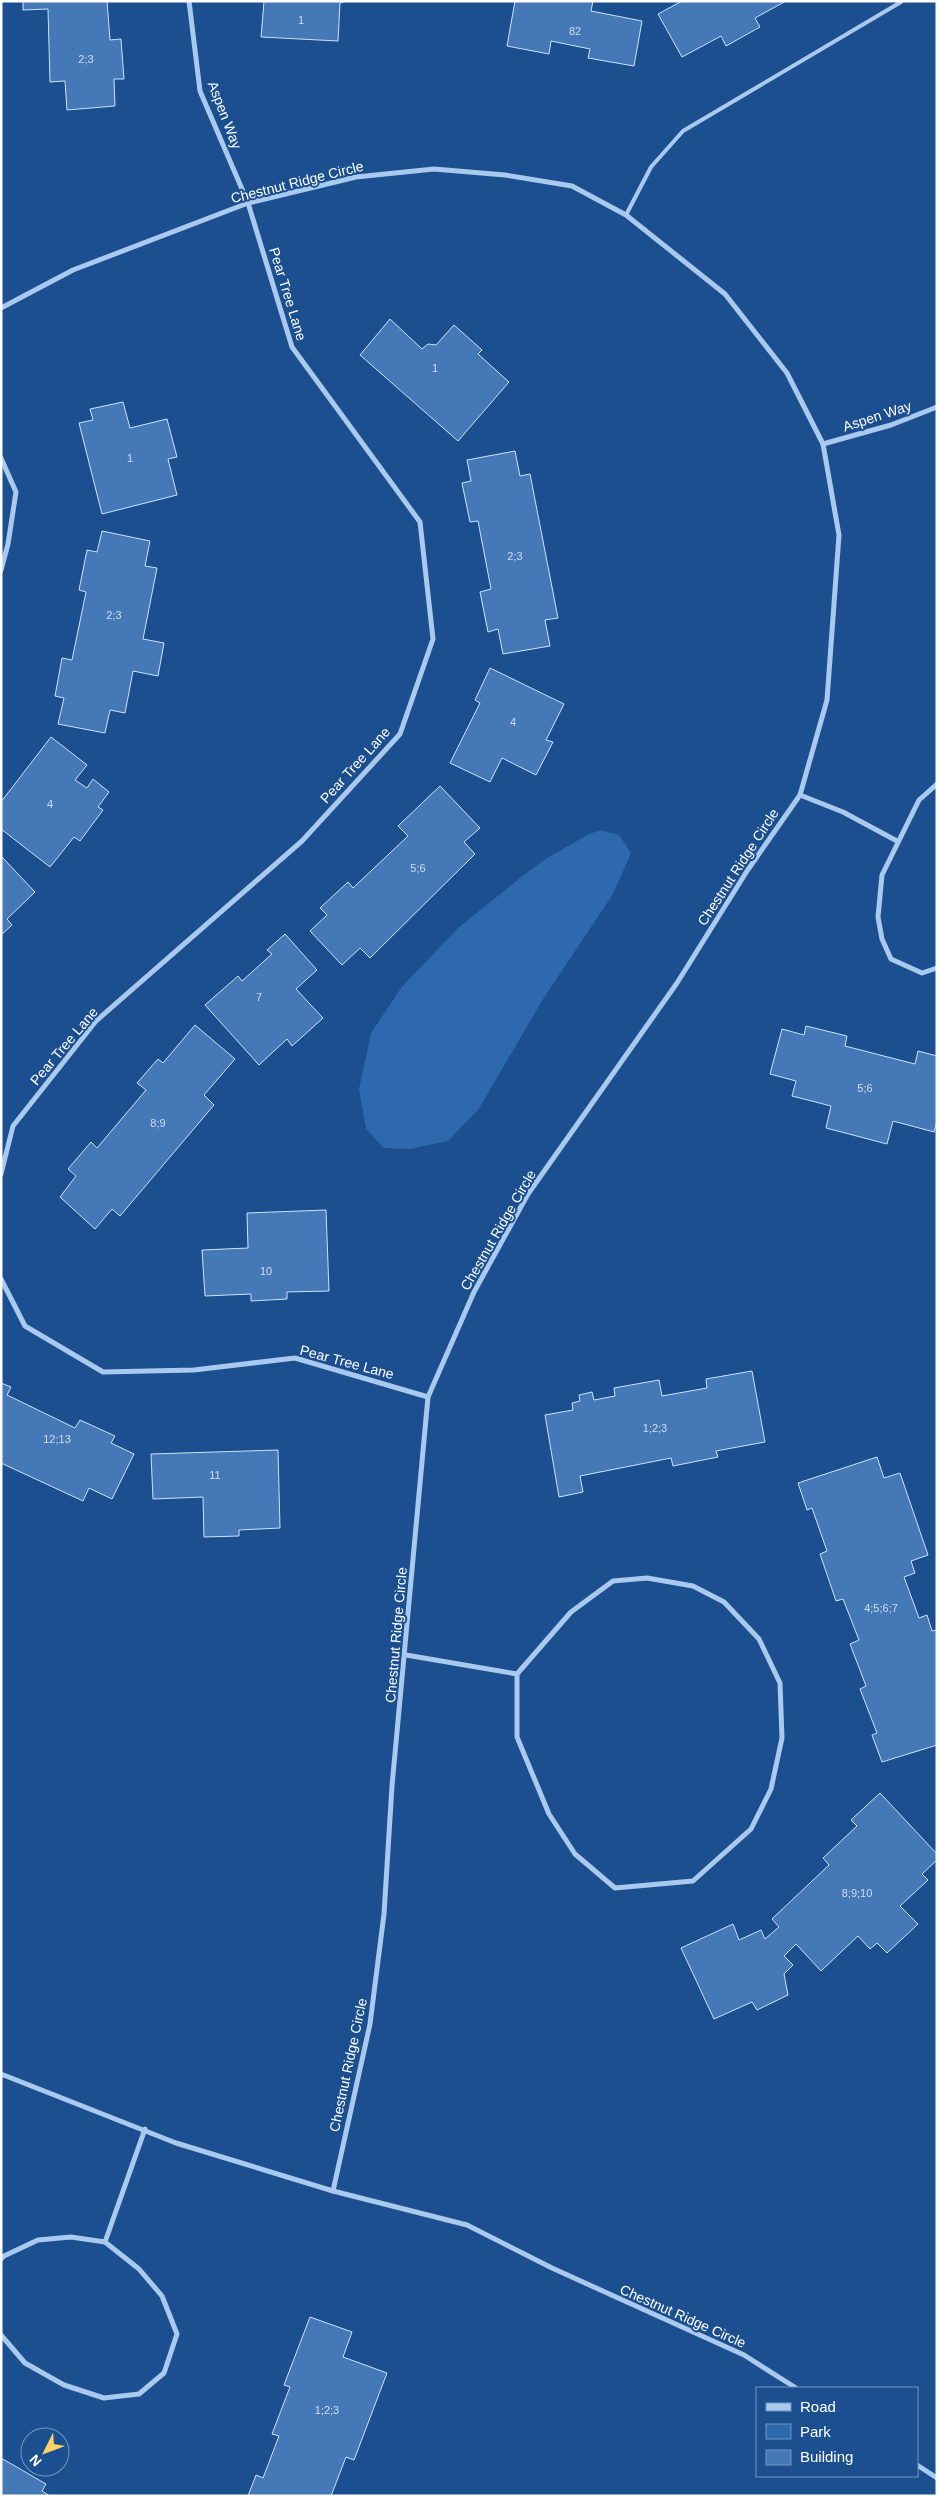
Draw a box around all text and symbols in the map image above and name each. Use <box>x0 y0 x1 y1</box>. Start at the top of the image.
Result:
house number: 1 <box>298 14 304 26</box>
house number: 82 <box>569 25 581 37</box>
house number: 2;3 <box>78 53 94 65</box>
street label: Aspen Way <box>205 79 245 151</box>
street label: Chestnut Ridge Circle <box>229 158 365 206</box>
street label: Pear Tree Lane <box>266 246 310 343</box>
house number: 1 <box>432 362 438 374</box>
street label: Aspen Way <box>841 397 913 435</box>
house number: 1 <box>127 452 133 464</box>
house number: 2;3 <box>507 550 523 562</box>
house number: 2;3 <box>106 609 122 621</box>
house number: 4 <box>510 716 516 728</box>
street label: Pear Tree Lane <box>317 724 393 806</box>
house number: 4 <box>47 798 53 810</box>
street label: Chestnut Ridge Circle <box>694 805 782 928</box>
house number: 5;6 <box>410 862 426 874</box>
house number: 7 <box>256 991 262 1003</box>
street label: Pear Tree Lane <box>27 1004 101 1088</box>
house number: 5;6 <box>857 1082 873 1094</box>
house number: 8;9 <box>150 1117 166 1129</box>
street label: Chestnut Ridge Circle <box>457 1167 539 1293</box>
house number: 10 <box>260 1265 272 1277</box>
street label: Pear Tree Lane <box>298 1342 396 1382</box>
house number: 1;2;3 <box>643 1422 667 1434</box>
house number: 12;13 <box>43 1433 71 1445</box>
house number: 11 <box>209 1469 221 1481</box>
street label: Chestnut Ridge Circle <box>382 1566 410 1704</box>
house number: 4;5;6;7 <box>864 1602 898 1614</box>
house number: 8;9;10 <box>842 1887 872 1899</box>
street label: Chestnut Ridge Circle <box>326 1997 370 2133</box>
street label: Chestnut Ridge Circle <box>618 2281 749 2351</box>
legend <box>756 2387 918 2477</box>
text: Road <box>800 2398 836 2415</box>
house number: 1;2;3 <box>315 2404 339 2416</box>
text: Park <box>800 2423 831 2440</box>
north arrow <box>20 2427 70 2477</box>
text: Building <box>800 2448 853 2465</box>
text: N <box>26 2452 45 2470</box>

